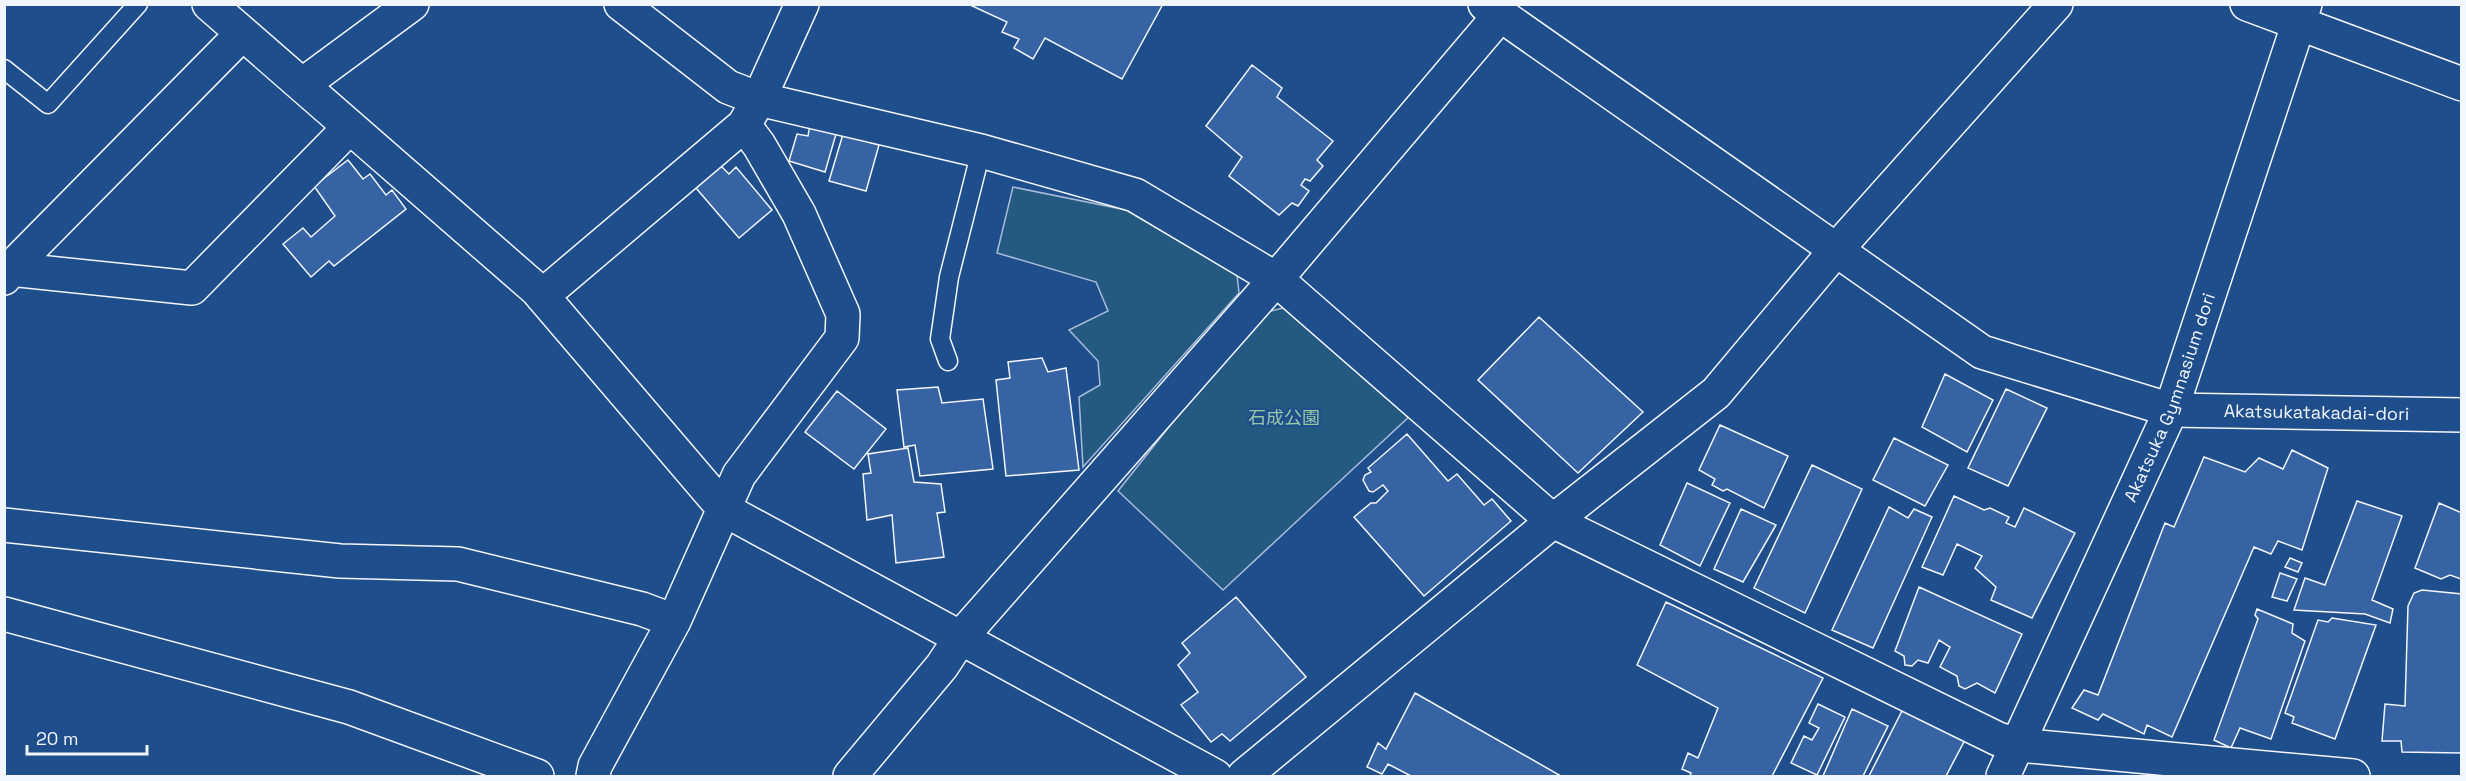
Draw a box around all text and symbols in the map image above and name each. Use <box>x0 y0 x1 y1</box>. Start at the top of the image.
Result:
street label: Akatsuka Gymnasium dori <box>2118 290 2220 506</box>
street label: Akatsukatakadai-dori <box>2224 399 2409 425</box>
park label: 石成公園 <box>1248 406 1320 429</box>
scale bar <box>27 718 147 756</box>
text: 20 m <box>36 727 79 750</box>

